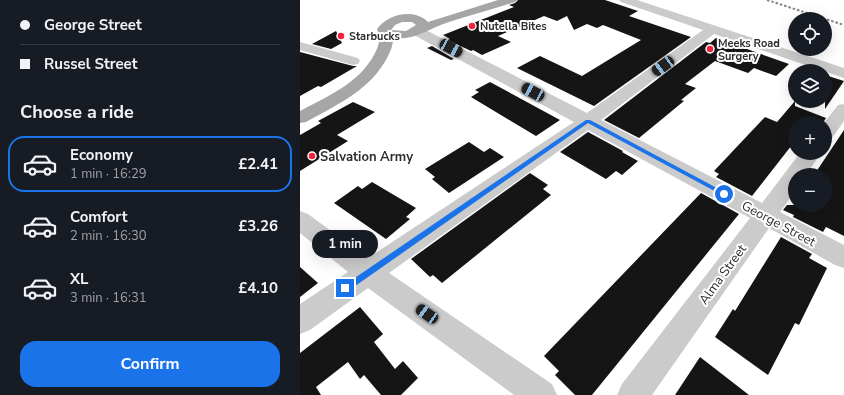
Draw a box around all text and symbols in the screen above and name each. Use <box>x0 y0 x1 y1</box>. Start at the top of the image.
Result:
map controls <box>788 12 832 212</box>
button: locate <box>788 12 832 56</box>
text: George Street <box>44 15 142 35</box>
place label: Nutella Bites <box>480 19 547 34</box>
marker: Nutella Bites <box>467 21 477 31</box>
place label: Starbucks <box>349 29 400 44</box>
marker: Starbucks <box>336 31 346 41</box>
place label: Meeks Road Surgery <box>718 36 780 64</box>
car <box>438 37 464 59</box>
marker: Meeks Road Surgery <box>705 44 715 54</box>
text: Russel Street <box>44 54 137 74</box>
car <box>650 54 676 78</box>
button: layers <box>788 64 832 108</box>
car <box>520 81 546 103</box>
text: Choose a ride <box>20 100 134 124</box>
button: + <box>788 116 832 160</box>
text: Economy <box>70 145 133 165</box>
icon: car <box>22 146 58 182</box>
place label: Salvation Army <box>320 148 413 166</box>
marker: Salvation Army <box>307 151 317 161</box>
text: £2.41 <box>238 154 278 174</box>
text: 1 min · 16:29 <box>70 165 146 183</box>
button: − <box>788 168 832 212</box>
route start <box>715 185 733 203</box>
street label: George Street <box>738 197 819 251</box>
text: Comfort <box>70 207 127 227</box>
icon: car <box>22 208 58 244</box>
text: £3.26 <box>238 216 278 236</box>
text: 2 min · 16:30 <box>70 227 146 245</box>
callout: 1 min <box>312 230 378 258</box>
text: 1 min <box>328 235 362 253</box>
street label: Alma Street <box>695 241 751 308</box>
text: XL <box>70 269 89 289</box>
icon: car <box>22 270 58 306</box>
text: £4.10 <box>238 278 278 298</box>
route end <box>336 279 354 297</box>
text: 3 min · 16:31 <box>70 289 146 307</box>
car <box>414 302 440 326</box>
button: Confirm <box>20 341 280 387</box>

